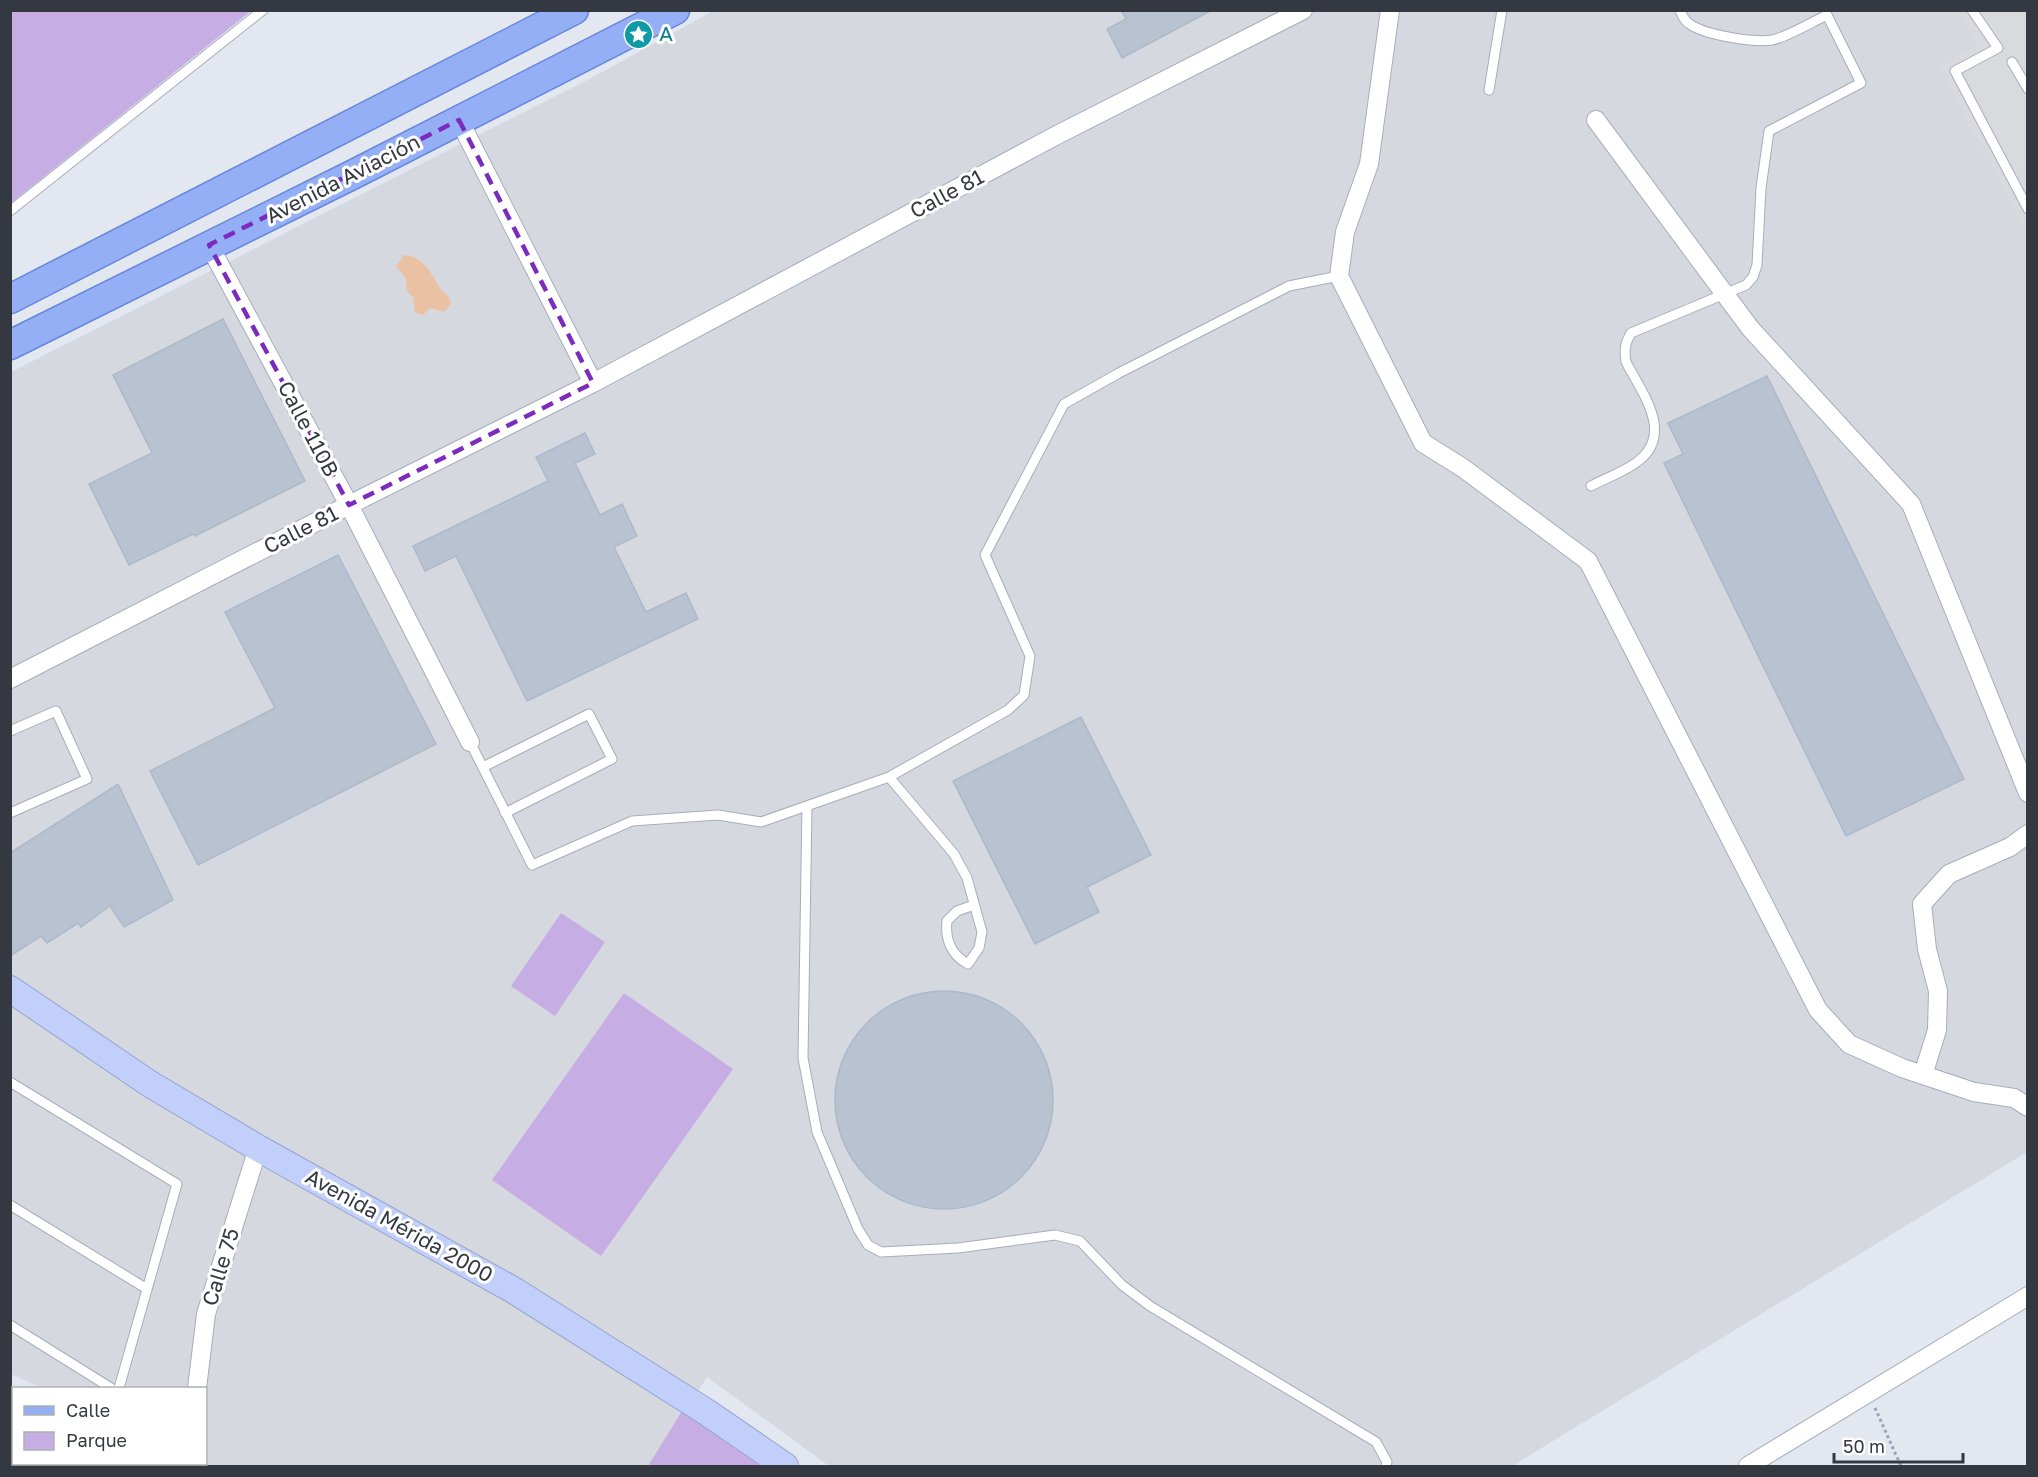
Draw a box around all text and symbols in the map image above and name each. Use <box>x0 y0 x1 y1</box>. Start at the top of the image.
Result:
place icon: A <box>622 18 654 50</box>
place label: A <box>659 20 673 46</box>
street label: Avenida Aviación <box>261 128 424 228</box>
street label: Calle 81 <box>905 163 988 223</box>
street label: Calle 110B <box>273 376 345 481</box>
street label: Calle 81 <box>259 499 342 559</box>
street label: Avenida Mérida 2000 <box>301 1163 498 1287</box>
street label: Calle 75 <box>196 1225 244 1309</box>
legend <box>12 1387 207 1465</box>
text: Calle <box>66 1399 110 1421</box>
scale bar <box>1834 1426 1963 1464</box>
text: Parque <box>66 1429 127 1451</box>
text: 50 m <box>1843 1435 1885 1457</box>

